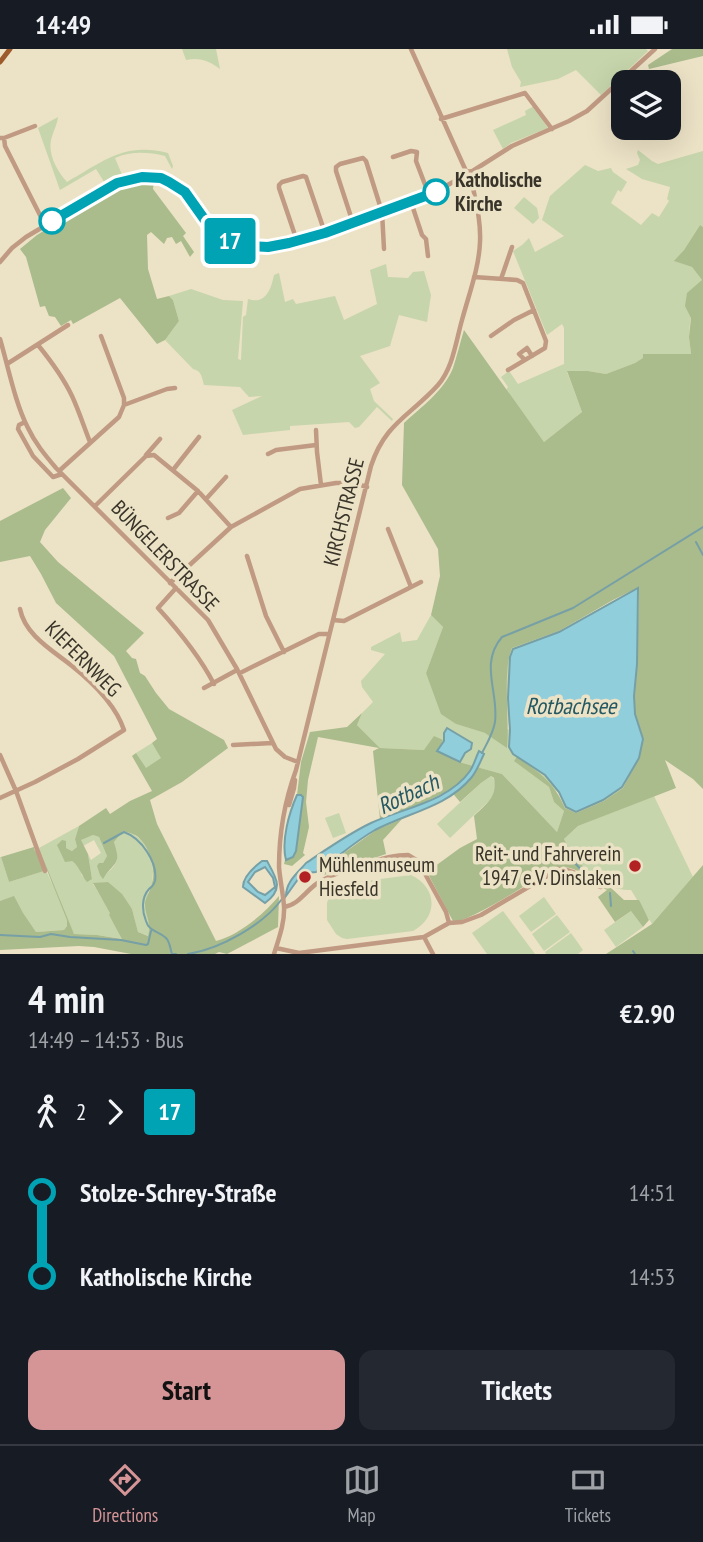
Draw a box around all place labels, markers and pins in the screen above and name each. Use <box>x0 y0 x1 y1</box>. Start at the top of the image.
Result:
place label: Katholische Kirche <box>455 166 542 217</box>
marker: Katholische Kirche <box>423 179 449 205</box>
unlabelled marker <box>39 208 65 234</box>
place label: Reit- und Fahrverein 1947 e.V. Dinslaken <box>475 840 621 891</box>
place label: Mühlenmuseum Hiesfeld <box>319 851 435 902</box>
marker: Reit- und Fahrverein 1947 e.V. Dinslaken <box>627 858 643 874</box>
marker: Mühlenmuseum Hiesfeld <box>297 869 313 885</box>

